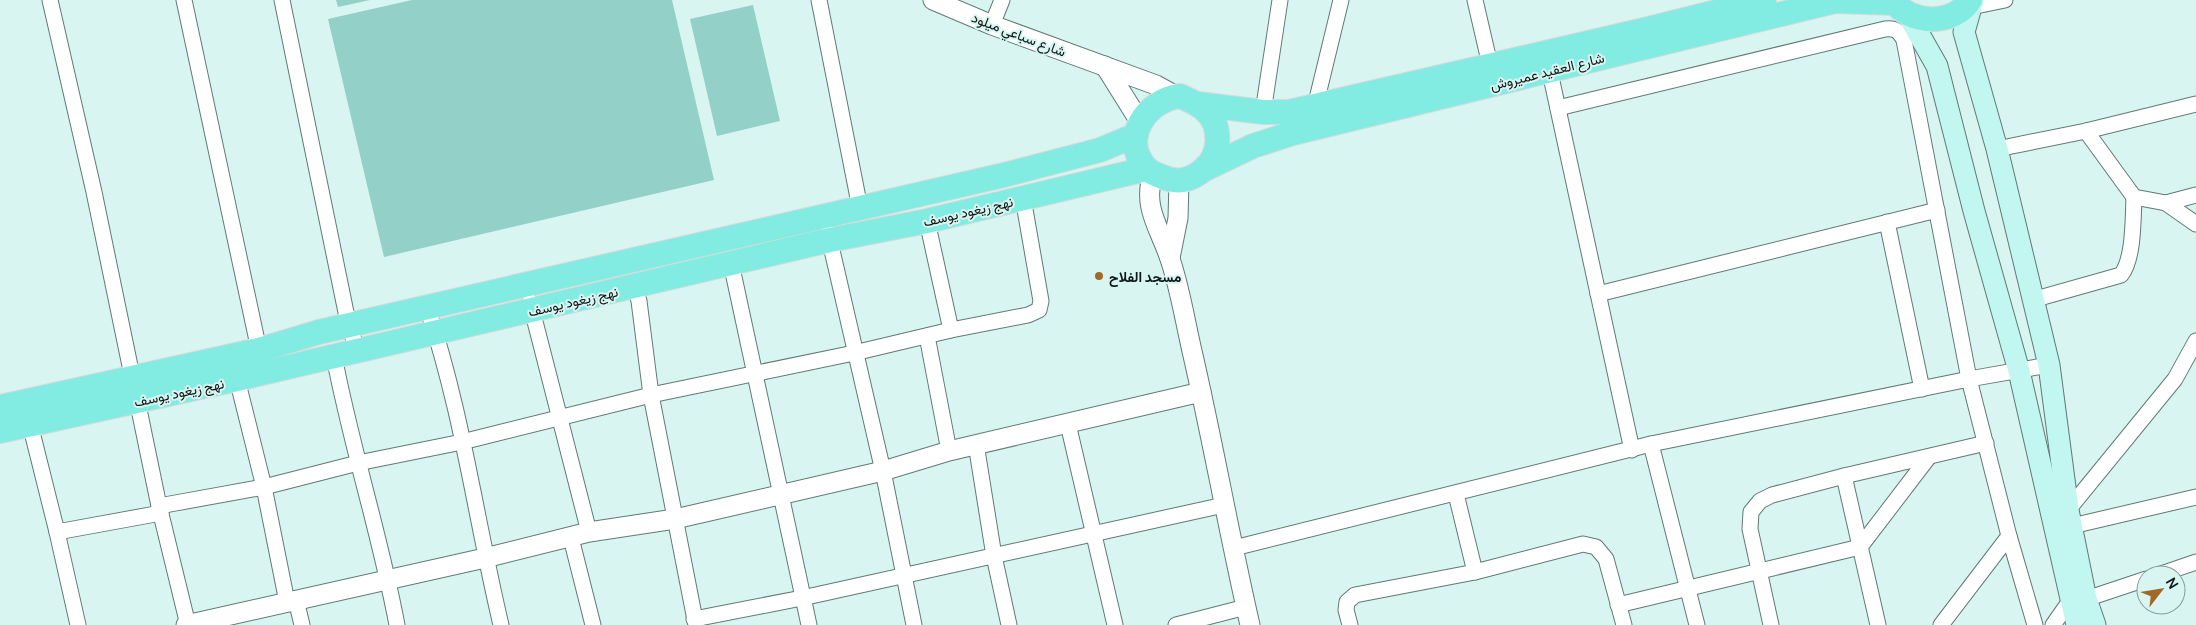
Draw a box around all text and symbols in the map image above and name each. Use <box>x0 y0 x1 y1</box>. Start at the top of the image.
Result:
street label: شارع سباعي ميلود <box>968 7 1069 64</box>
street label: شارع العقيد عميروش <box>1488 48 1607 96</box>
street label: نهج زيغود يوسف <box>921 191 1015 233</box>
place label: مسجد الفلاح <box>1109 267 1182 287</box>
marker: مسجد الفلاح <box>1093 270 1105 282</box>
street label: نهج زيغود يوسف <box>526 281 620 323</box>
street label: نهج زيغود يوسف <box>132 373 226 413</box>
north arrow <box>2136 565 2186 615</box>
text: N <box>2162 574 2183 592</box>

